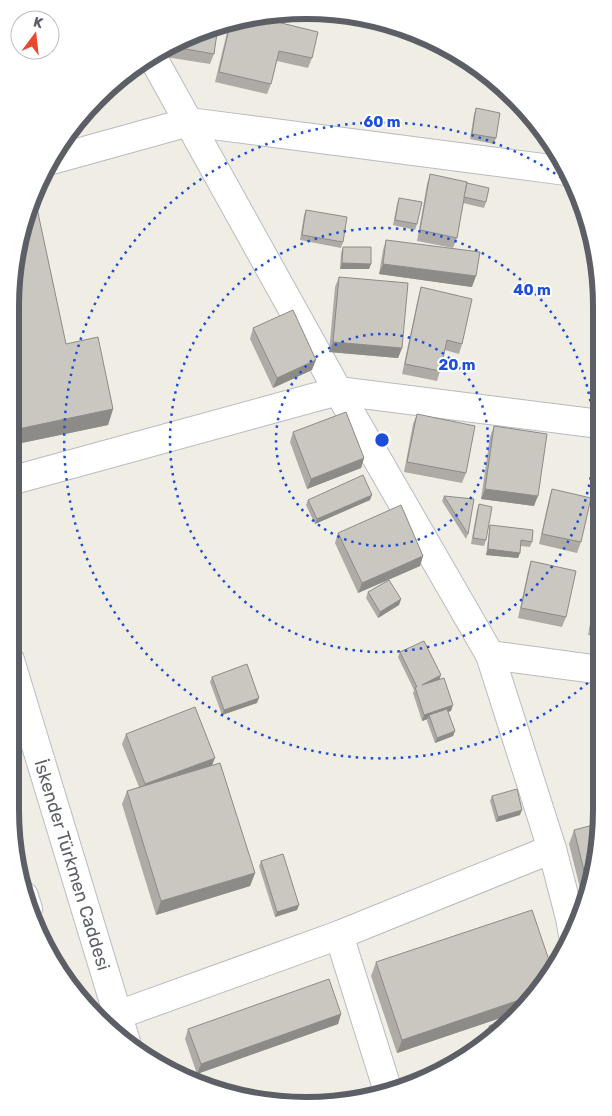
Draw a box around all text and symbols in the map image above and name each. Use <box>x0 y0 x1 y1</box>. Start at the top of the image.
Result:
north arrow <box>10 10 60 60</box>
text: K <box>32 14 46 33</box>
text: 60 m <box>364 113 400 131</box>
text: 40 m <box>513 281 551 299</box>
text: 20 m <box>439 356 475 374</box>
centre of rings <box>373 431 391 449</box>
street label: İskender Türkmen Caddesi <box>29 757 115 973</box>

